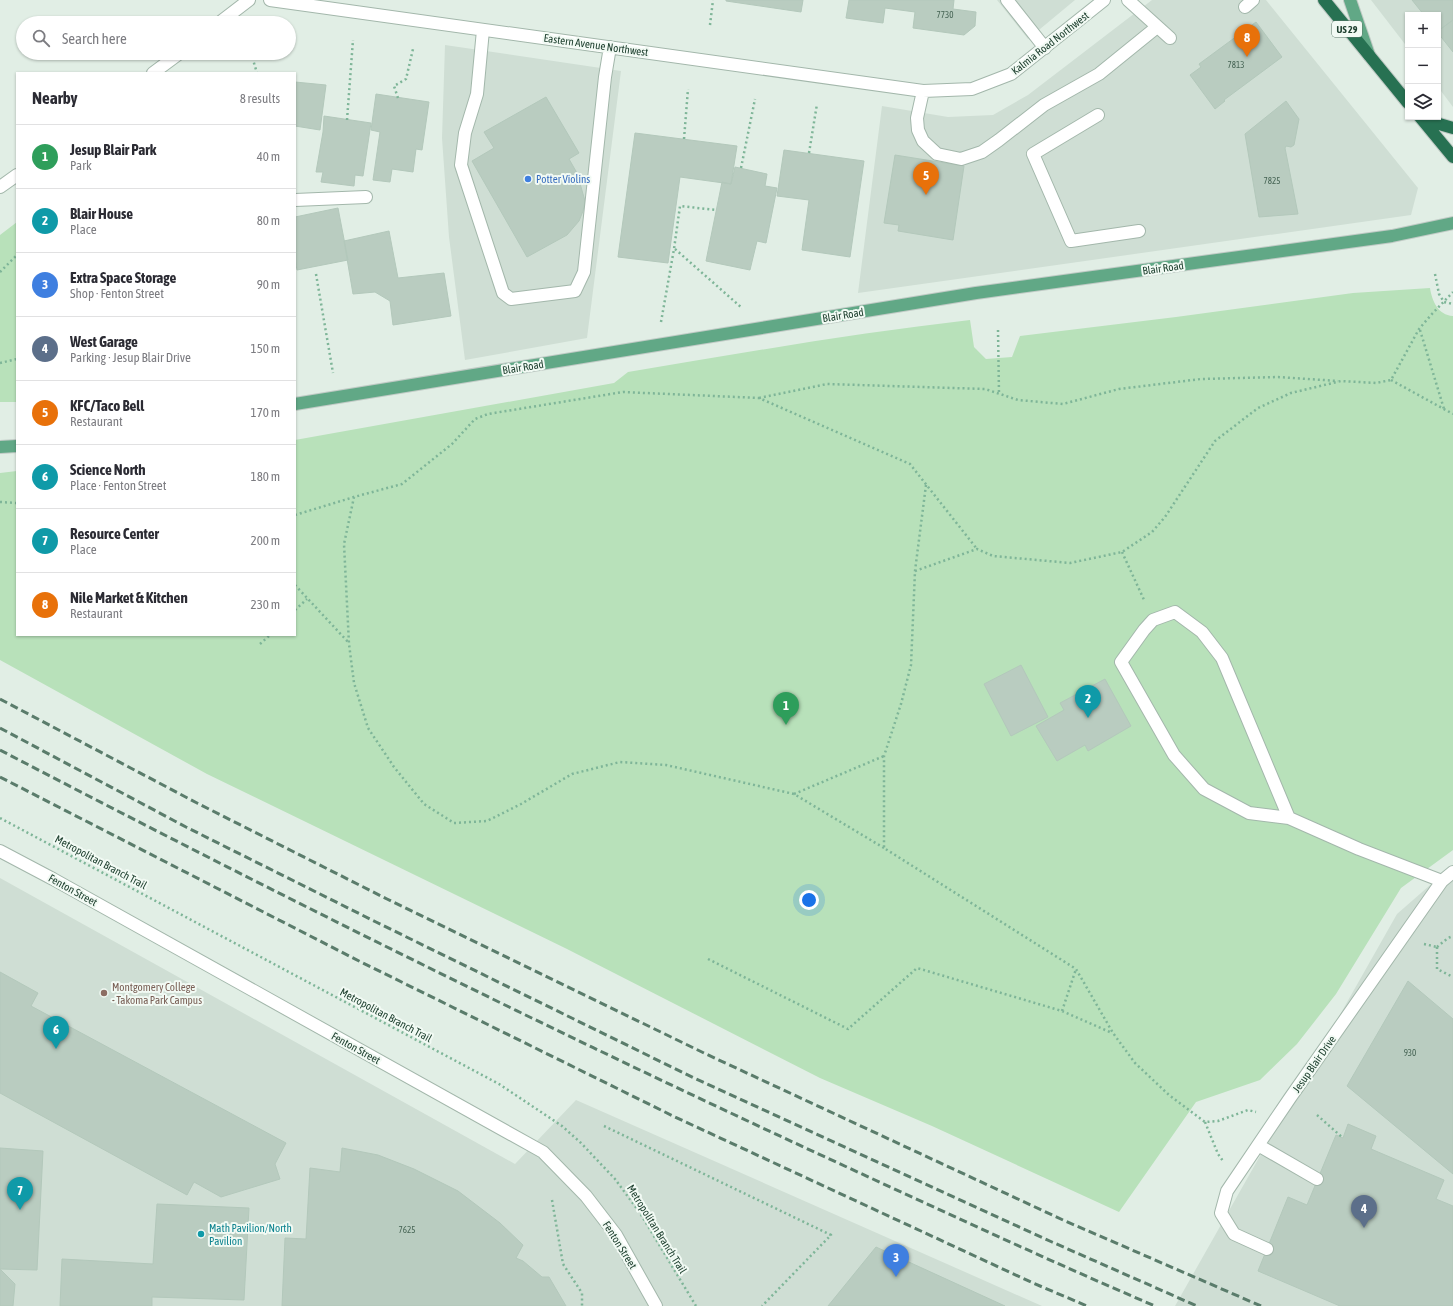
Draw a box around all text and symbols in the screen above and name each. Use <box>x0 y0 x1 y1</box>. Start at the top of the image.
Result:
street label: Kalmia Road Northwest <box>1009 9 1091 77</box>
house number: 7730 <box>937 10 953 20</box>
map controls <box>1405 12 1441 120</box>
button: + <box>1405 12 1441 48</box>
search box <box>16 16 296 60</box>
road number: US 29 <box>1332 21 1362 37</box>
pin: 8 <box>1234 24 1260 57</box>
icon: search <box>30 27 52 49</box>
text: Search here <box>62 30 127 47</box>
street label: Eastern Avenue Northwest <box>543 32 649 58</box>
button: − <box>1405 48 1441 84</box>
house number: 7813 <box>1228 60 1244 70</box>
button: layers <box>1405 84 1441 120</box>
text: Nearby <box>32 88 78 108</box>
text: 8 results <box>240 91 280 106</box>
text: Jesup Blair Park <box>70 141 156 158</box>
text: 1 <box>42 149 48 164</box>
text: 40 m <box>257 149 280 164</box>
text: Park <box>70 158 92 173</box>
pin: 5 <box>913 162 939 195</box>
place label: Potter Violins <box>536 173 590 185</box>
marker: Potter Violins <box>523 174 533 184</box>
house number: 7825 <box>1264 176 1280 186</box>
text: Blair House <box>70 205 133 222</box>
text: 2 <box>42 213 48 228</box>
text: 80 m <box>257 213 280 228</box>
text: Place <box>70 222 97 237</box>
street label: Blair Road <box>1142 259 1184 277</box>
text: Extra Space Storage <box>70 269 176 286</box>
text: 3 <box>42 277 48 292</box>
text: 90 m <box>257 277 280 292</box>
text: Shop · Fenton Street <box>70 286 164 301</box>
street label: Blair Road <box>822 306 864 324</box>
text: West Garage <box>70 333 138 350</box>
text: 4 <box>42 341 48 356</box>
text: 150 m <box>251 341 280 356</box>
text: Parking · Jesup Blair Drive <box>70 350 191 365</box>
street label: Blair Road <box>502 358 544 376</box>
text: KFC/Taco Bell <box>70 397 144 414</box>
text: 5 <box>42 405 48 420</box>
text: 170 m <box>251 405 280 420</box>
text: Restaurant <box>70 414 123 429</box>
text: Science North <box>70 461 146 478</box>
text: 6 <box>42 469 48 484</box>
text: 180 m <box>251 469 280 484</box>
text: Place · Fenton Street <box>70 478 166 493</box>
text: Resource Center <box>70 525 159 542</box>
text: 7 <box>42 533 48 548</box>
text: 200 m <box>251 533 280 548</box>
text: Place <box>70 542 97 557</box>
text: Nile Market & Kitchen <box>70 589 188 606</box>
text: 8 <box>42 597 48 612</box>
text: 230 m <box>251 597 280 612</box>
text: Restaurant <box>70 606 123 621</box>
pin: 2 <box>1075 685 1101 718</box>
pin: 1 <box>773 692 799 725</box>
street label: Metropolitan Branch Trail <box>53 833 149 891</box>
street label: Fenton Street <box>47 872 99 908</box>
your location <box>799 890 819 910</box>
place label: Montgomery College - Takoma Park Campus <box>112 981 202 1006</box>
street label: Metropolitan Branch Trail <box>338 986 434 1044</box>
marker: Montgomery College - Takoma Park Campus <box>99 988 109 998</box>
pin: 6 <box>43 1016 69 1049</box>
street label: Fenton Street <box>330 1030 382 1066</box>
street label: Jesup Blair Drive <box>1290 1033 1338 1095</box>
house number: 930 <box>1404 1048 1416 1058</box>
pin: 7 <box>7 1177 33 1210</box>
street label: Metropolitan Branch Trail <box>625 1182 689 1276</box>
pin: 4 <box>1351 1195 1377 1228</box>
street label: Fenton Street <box>601 1219 639 1271</box>
place label: Math Pavilion/North Pavilion <box>209 1222 292 1247</box>
house number: 7625 <box>399 1225 415 1235</box>
marker: Math Pavilion/North Pavilion <box>196 1229 206 1239</box>
pin: 3 <box>883 1244 909 1277</box>

